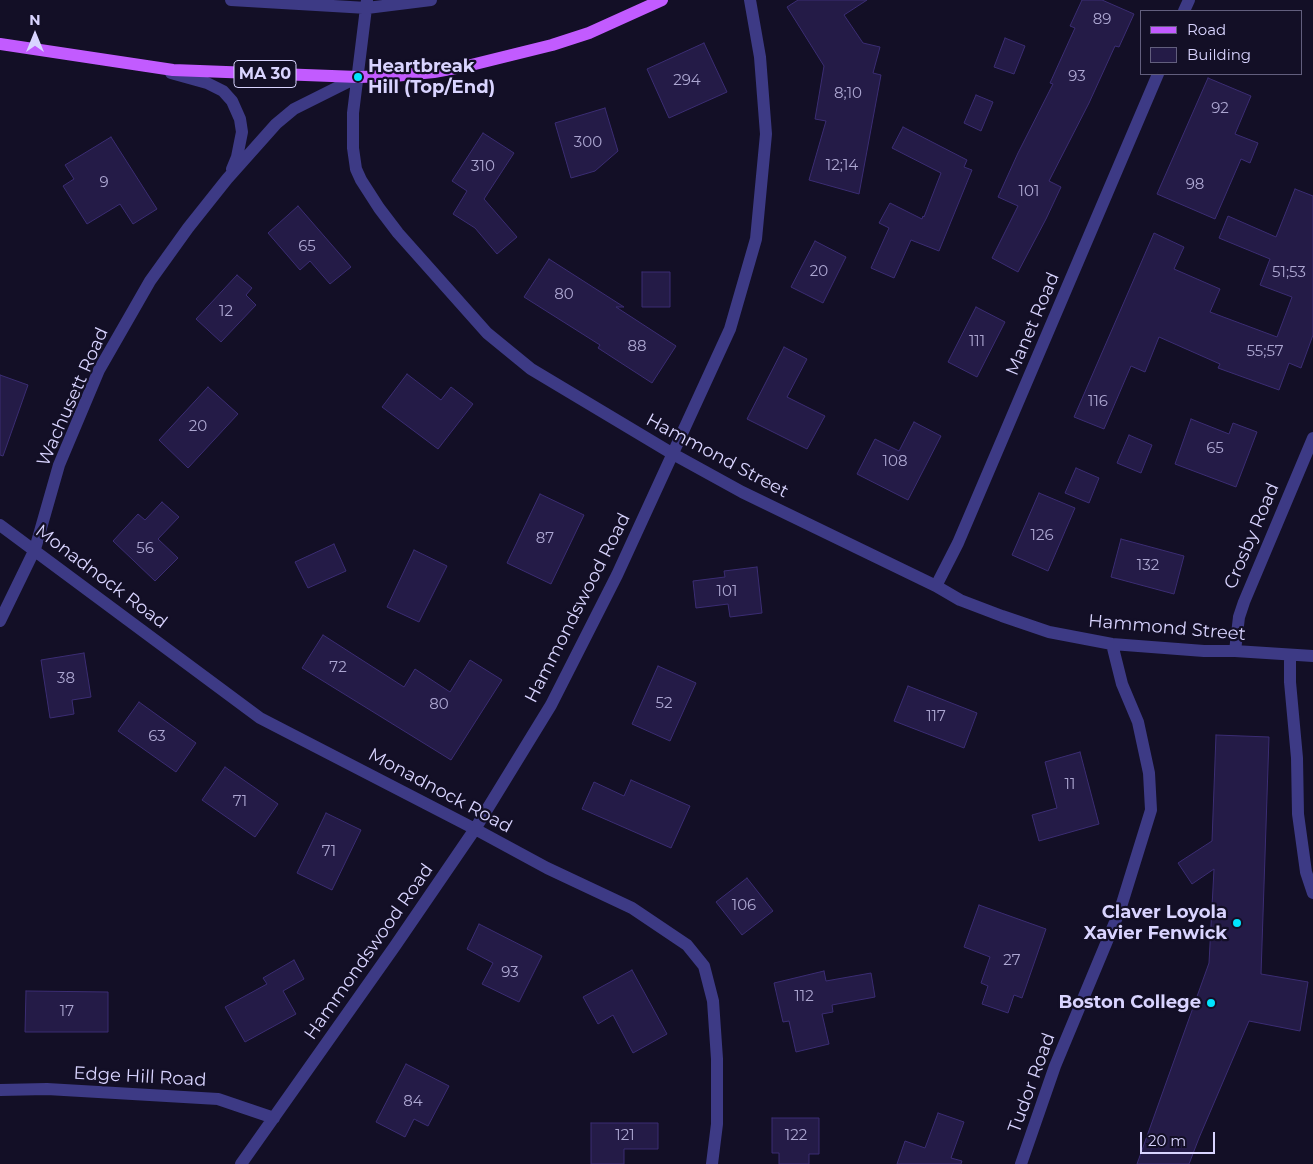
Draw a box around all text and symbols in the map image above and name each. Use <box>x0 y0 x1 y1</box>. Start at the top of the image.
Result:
north arrow <box>10 10 60 60</box>
legend <box>1140 10 1303 75</box>
text: N <box>29 11 41 29</box>
house number: 89 <box>1093 11 1111 29</box>
text: Road <box>1187 20 1226 39</box>
text: Building <box>1187 45 1251 64</box>
place label: Heartbreak Hill (Top/End) <box>368 56 495 98</box>
road number: MA 30 <box>234 61 296 88</box>
house number: 93 <box>1068 68 1086 86</box>
marker: Heartbreak Hill (Top/End) <box>352 71 364 83</box>
house number: 294 <box>673 72 701 90</box>
house number: 8;10 <box>834 85 862 103</box>
house number: 92 <box>1211 100 1229 118</box>
house number: 300 <box>574 134 602 152</box>
house number: 12;14 <box>826 157 858 175</box>
house number: 310 <box>471 158 495 176</box>
house number: 9 <box>99 174 109 192</box>
house number: 98 <box>1186 176 1204 194</box>
house number: 101 <box>1019 183 1039 201</box>
house number: 65 <box>298 238 316 256</box>
house number: 20 <box>810 263 828 281</box>
house number: 51;53 <box>1272 264 1306 282</box>
street label: Manet Road <box>1002 269 1064 379</box>
house number: 80 <box>554 286 574 304</box>
house number: 12 <box>219 303 233 321</box>
street label: Wachusett Road <box>33 324 113 470</box>
house number: 111 <box>969 333 985 351</box>
house number: 88 <box>627 338 647 356</box>
house number: 55;57 <box>1246 343 1284 361</box>
house number: 116 <box>1088 393 1108 411</box>
street label: Hammond Street <box>642 409 792 503</box>
house number: 20 <box>189 418 207 436</box>
house number: 65 <box>1206 440 1224 458</box>
house number: 108 <box>883 453 907 471</box>
street label: Crosby Road <box>1220 480 1284 592</box>
street label: Hammondswood Road <box>521 510 635 706</box>
street label: Monadnock Road <box>31 520 171 634</box>
house number: 126 <box>1030 527 1054 545</box>
house number: 87 <box>536 530 554 548</box>
house number: 56 <box>136 540 154 558</box>
house number: 132 <box>1137 557 1159 575</box>
house number: 101 <box>717 583 737 601</box>
street label: Hammond Street <box>1087 610 1247 646</box>
house number: 72 <box>329 659 347 677</box>
house number: 38 <box>57 670 75 688</box>
house number: 52 <box>656 695 672 713</box>
house number: 80 <box>429 696 449 714</box>
house number: 117 <box>926 708 946 726</box>
house number: 63 <box>148 728 166 746</box>
street label: Monadnock Road <box>365 744 515 838</box>
house number: 11 <box>1065 776 1075 794</box>
house number: 71 <box>233 793 247 811</box>
house number: 71 <box>322 843 336 861</box>
street label: Hammondswood Road <box>300 860 438 1044</box>
house number: 106 <box>732 897 756 915</box>
place label: Claver Loyola Xavier Fenwick <box>1084 902 1227 944</box>
marker: Claver Loyola Xavier Fenwick <box>1231 917 1243 929</box>
house number: 27 <box>1003 952 1021 970</box>
house number: 93 <box>501 964 519 982</box>
house number: 112 <box>794 988 814 1006</box>
place label: Boston College <box>1058 992 1201 1014</box>
marker: Boston College <box>1205 997 1217 1009</box>
house number: 17 <box>60 1003 74 1021</box>
street label: Tudor Road <box>1004 1030 1060 1136</box>
street label: Edge Hill Road <box>73 1063 207 1091</box>
house number: 84 <box>403 1093 423 1111</box>
scale bar <box>1143 1122 1218 1154</box>
house number: 121 <box>615 1127 635 1145</box>
house number: 122 <box>785 1127 807 1145</box>
text: 20 m <box>1148 1131 1186 1150</box>

